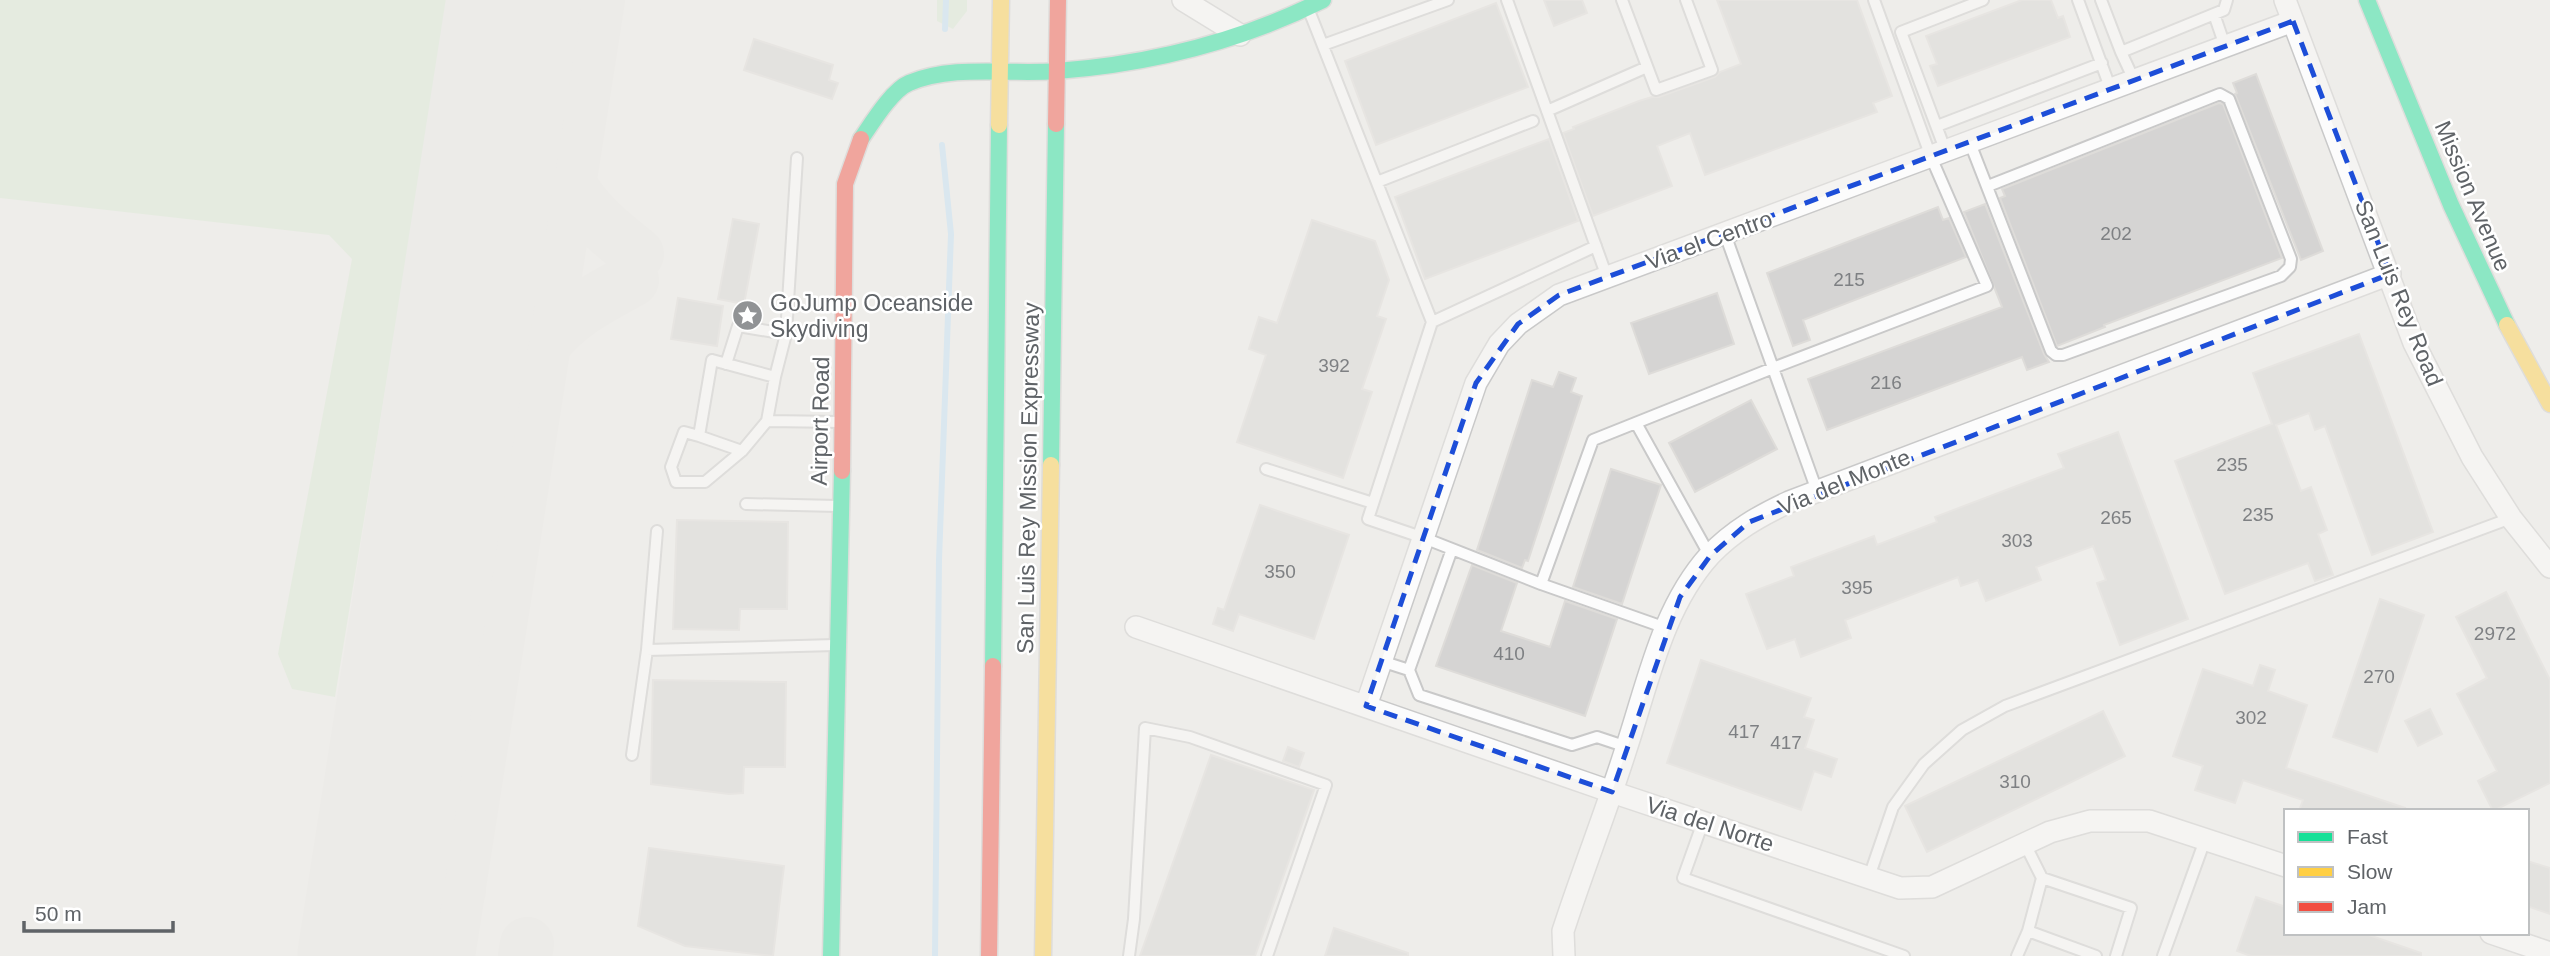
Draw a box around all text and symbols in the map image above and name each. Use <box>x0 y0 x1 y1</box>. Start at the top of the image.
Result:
street label: Mission Avenue <box>2430 117 2516 275</box>
street label: San Luis Rey Road <box>2350 196 2448 390</box>
street label: Via el Centro <box>1642 205 1776 275</box>
house number: 202 <box>2100 223 2132 244</box>
house number: 215 <box>1833 269 1865 290</box>
place label: GoJump Oceanside Skydiving <box>770 290 973 342</box>
place icon: GoJump Oceanside Skydiving <box>730 299 764 333</box>
street label: San Luis Rey Mission Expressway <box>1012 302 1044 654</box>
house number: 392 <box>1318 355 1350 376</box>
street label: Airport Road <box>806 356 834 486</box>
house number: 216 <box>1870 372 1902 393</box>
street label: Via del Monte <box>1774 444 1914 520</box>
house number: 235 <box>2216 454 2248 475</box>
house number: 235 <box>2242 504 2274 525</box>
house number: 265 <box>2100 507 2132 528</box>
house number: 303 <box>2001 530 2033 551</box>
house number: 350 <box>1264 561 1296 582</box>
house number: 395 <box>1841 577 1873 598</box>
house number: 2972 <box>2474 623 2516 644</box>
house number: 410 <box>1493 643 1525 664</box>
house number: 270 <box>2363 666 2395 687</box>
house number: 302 <box>2235 707 2267 728</box>
house number: 417 <box>1728 721 1760 742</box>
house number: 417 <box>1770 732 1802 753</box>
house number: 310 <box>1999 771 2031 792</box>
street label: Via del Norte <box>1643 791 1777 857</box>
legend <box>2284 809 2529 935</box>
text: Fast <box>2347 825 2388 848</box>
text: Slow <box>2347 860 2393 883</box>
scale bar <box>24 890 173 934</box>
text: Jam <box>2347 895 2387 918</box>
text: 50 m <box>35 902 82 925</box>

